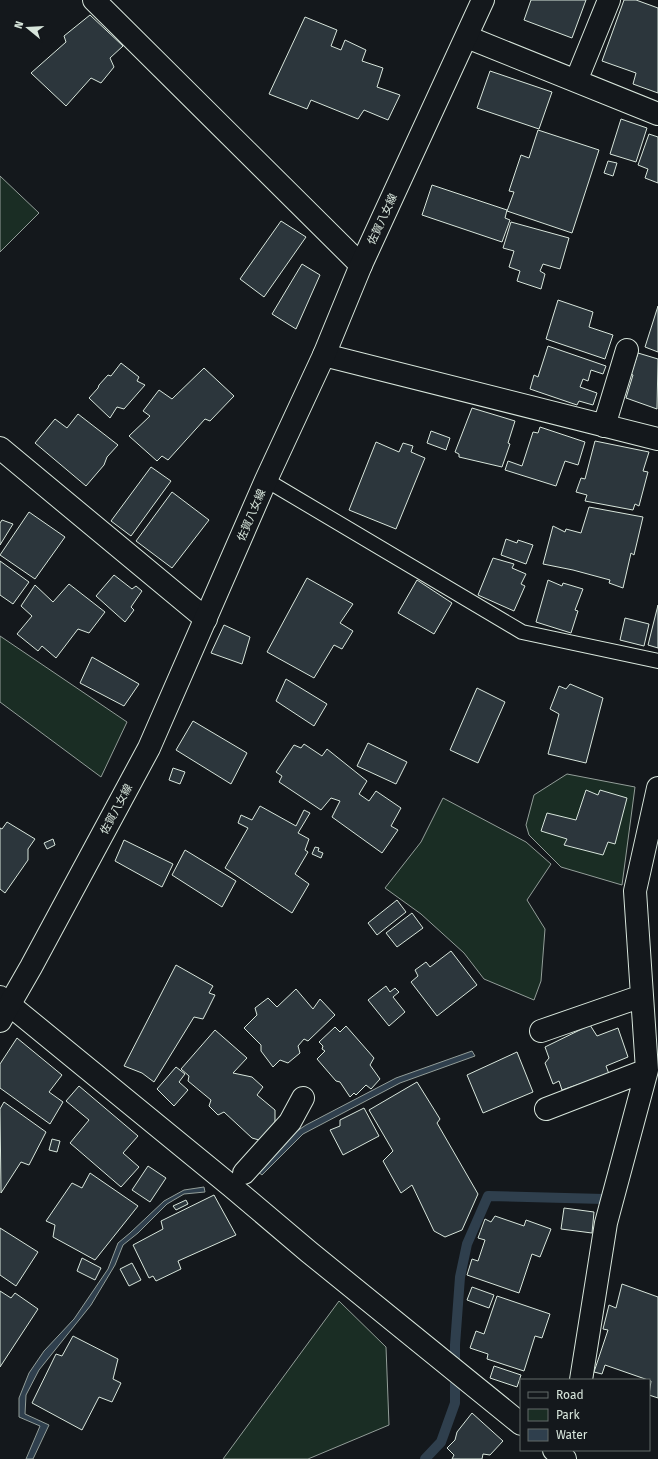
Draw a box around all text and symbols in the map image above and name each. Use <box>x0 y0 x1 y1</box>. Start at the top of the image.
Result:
north arrow <box>8 8 48 48</box>
text: N <box>12 20 26 31</box>
street label: 佐賀八女線 <box>365 192 400 247</box>
street label: 佐賀八女線 <box>235 487 268 543</box>
street label: 佐賀八女線 <box>98 782 135 837</box>
legend <box>520 1379 650 1451</box>
text: Road <box>556 1388 584 1402</box>
text: Park <box>556 1408 580 1422</box>
text: Water <box>556 1428 588 1442</box>

